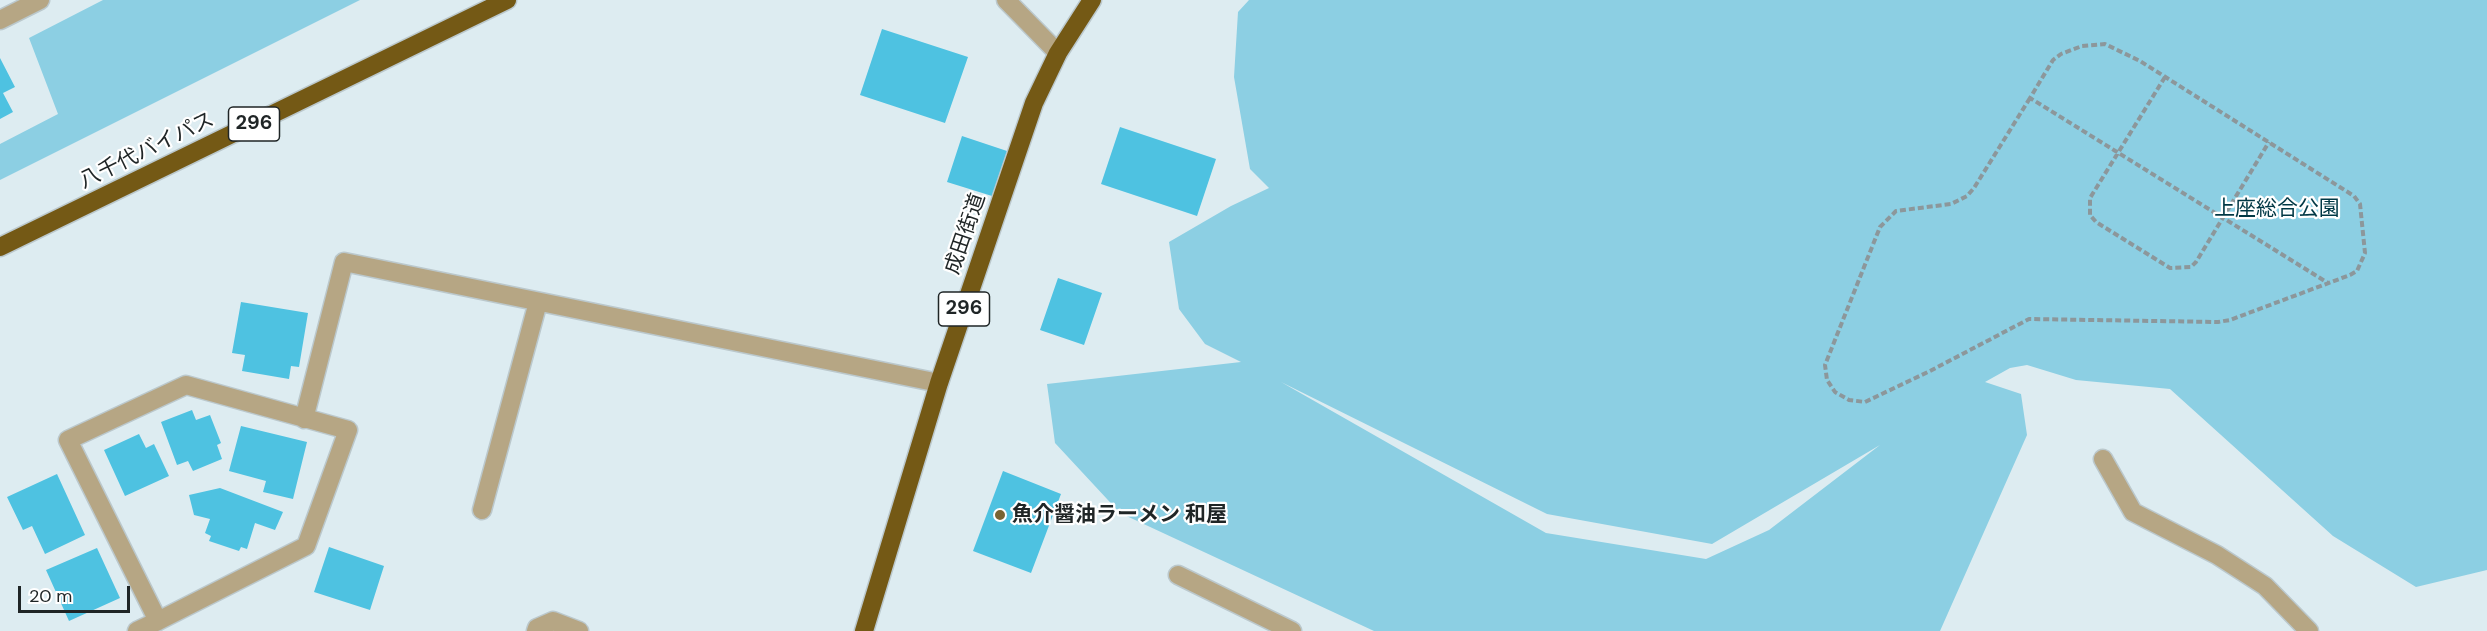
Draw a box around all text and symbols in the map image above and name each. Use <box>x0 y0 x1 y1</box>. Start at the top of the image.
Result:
street label: 八千代バイパス <box>75 107 219 195</box>
road number: 296 <box>228 107 280 141</box>
street label: 成田街道 <box>940 190 992 278</box>
park label: 上座総合公園 <box>2214 196 2340 222</box>
road number: 296 <box>938 292 990 326</box>
place label: 魚介醤油ラーメン 和屋 <box>1012 502 1227 528</box>
marker: 魚介醤油ラーメン 和屋 <box>993 508 1007 522</box>
scale bar <box>21 574 134 612</box>
text: 20 m <box>29 584 72 608</box>

